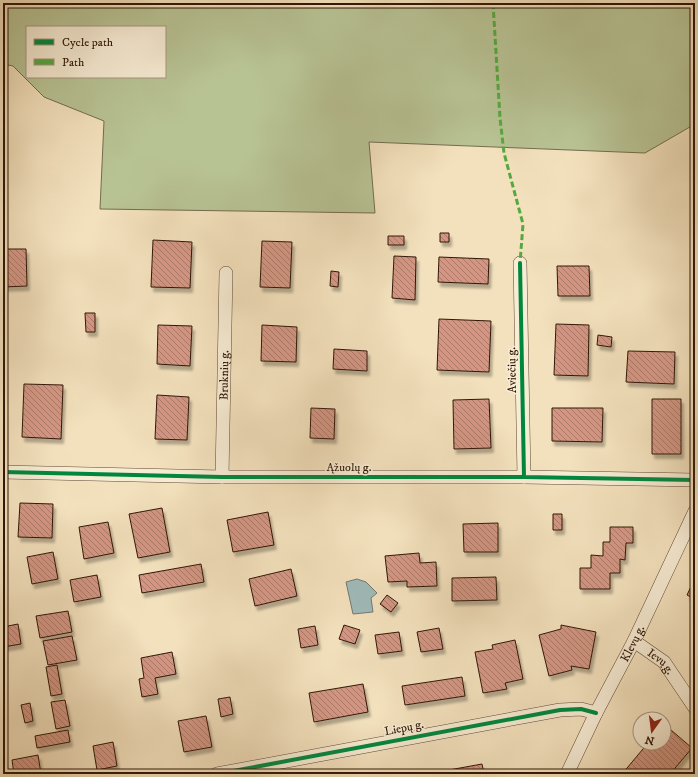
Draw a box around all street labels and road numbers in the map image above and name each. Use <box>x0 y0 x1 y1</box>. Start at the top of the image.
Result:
street label: Aviečių g. <box>504 347 520 393</box>
street label: Bruknių g. <box>216 350 232 400</box>
street label: Ąžuolų g. <box>326 460 372 475</box>
street label: Klevų g. <box>617 623 648 665</box>
street label: Ievų g. <box>644 645 678 677</box>
street label: Liepų g. <box>383 717 425 739</box>

